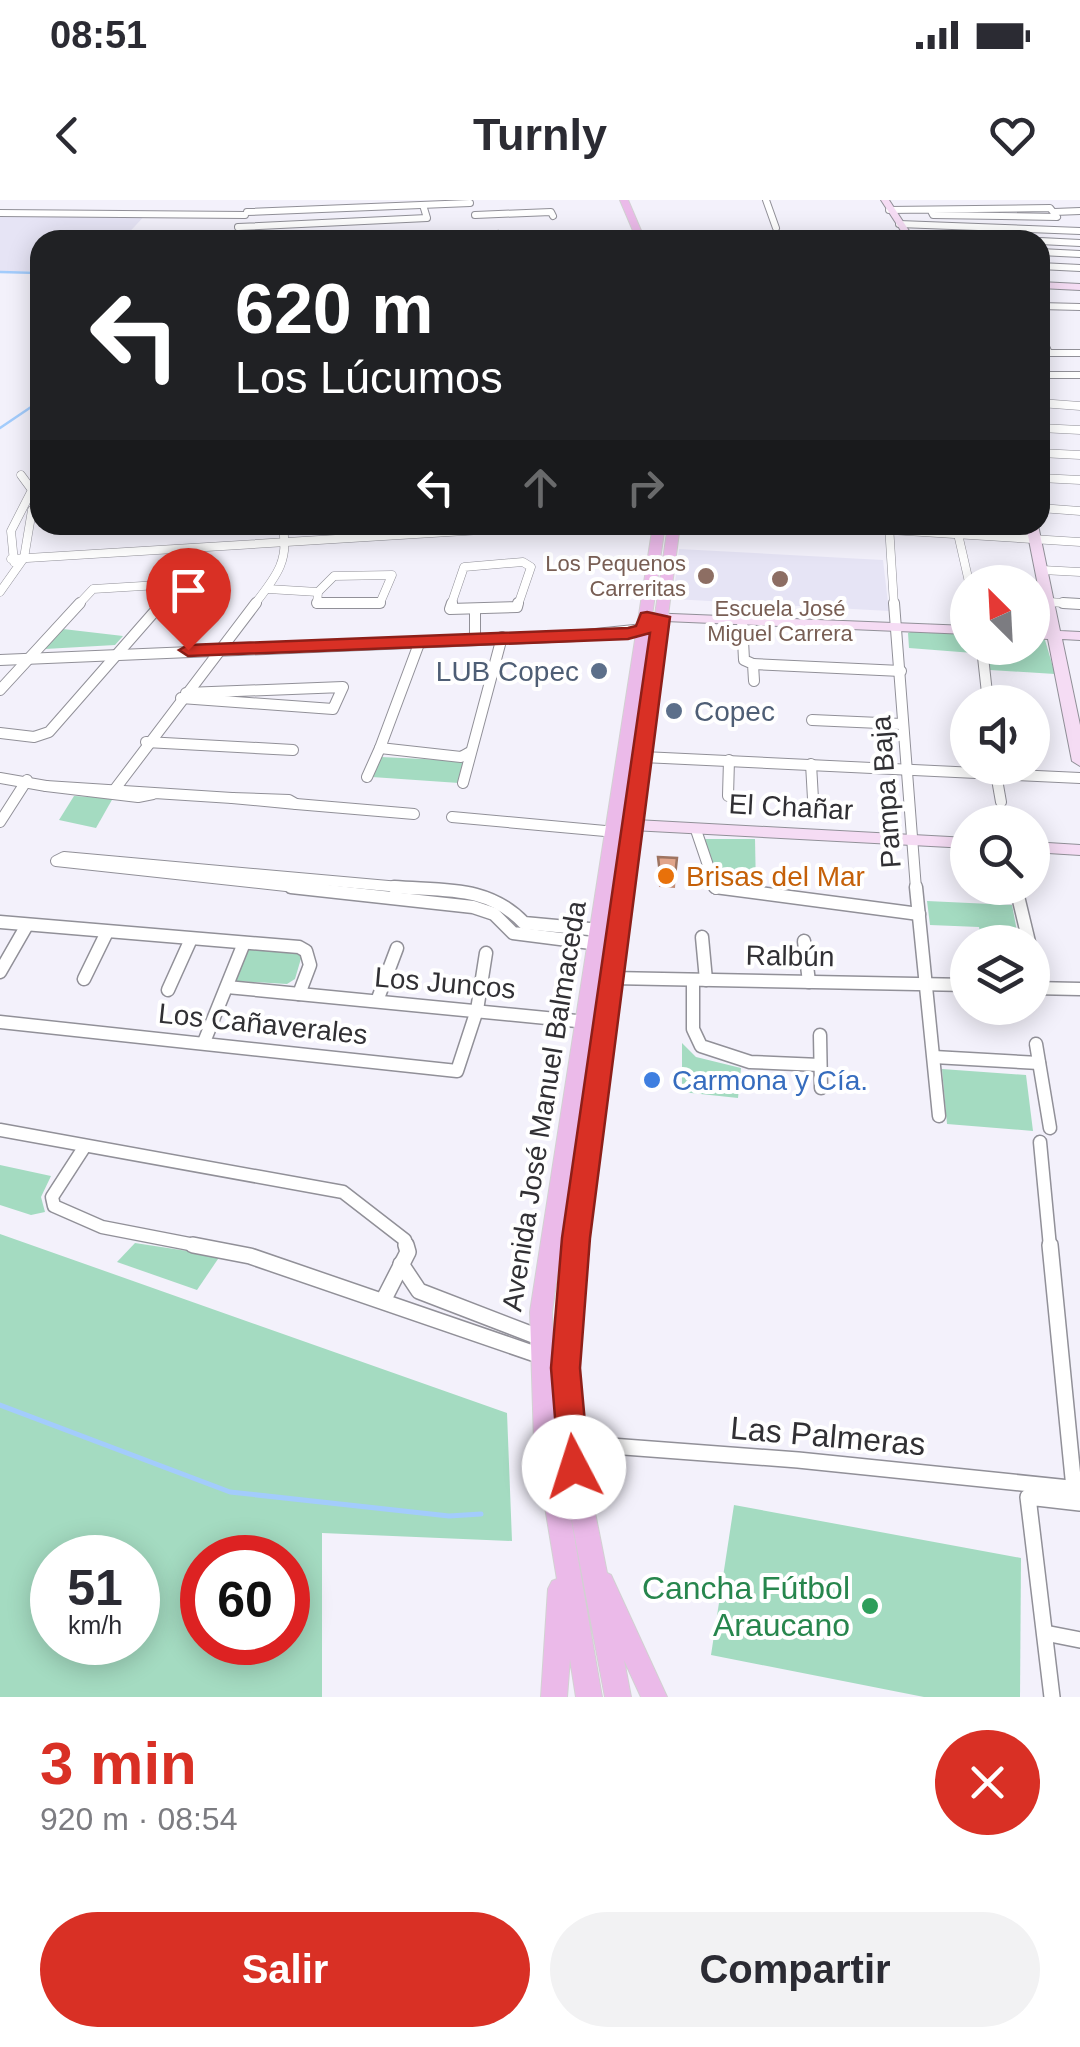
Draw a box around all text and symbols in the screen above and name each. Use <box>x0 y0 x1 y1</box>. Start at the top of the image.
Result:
text: 08:51 <box>50 14 147 56</box>
icon: back <box>40 108 95 163</box>
icon: heart <box>985 108 1040 163</box>
text: Turnly <box>473 109 607 160</box>
icon: left <box>70 270 200 400</box>
text: 620 m <box>235 270 433 348</box>
text: Los Lúcumos <box>235 352 503 403</box>
icon: left <box>408 460 463 515</box>
icon: ahead <box>513 460 568 515</box>
icon: right <box>618 460 673 515</box>
pin <box>146 548 231 651</box>
place label: Los Pequenos Carreritas <box>545 551 686 601</box>
icon: arrive <box>161 563 216 618</box>
marker: Los Pequenos Carreritas <box>695 565 717 587</box>
north arrow <box>950 565 1050 665</box>
map controls <box>950 565 1050 1025</box>
marker: Escuela José Miguel Carrera <box>769 568 791 590</box>
place label: Escuela José Miguel Carrera <box>707 596 854 646</box>
place label: LUB Copec <box>436 656 579 687</box>
marker: LUB Copec <box>588 660 610 682</box>
button: sound <box>950 685 1050 785</box>
place label: Copec <box>694 696 775 727</box>
marker: Copec <box>663 700 685 722</box>
street label: Pampa Baja <box>865 714 907 869</box>
street label: El Chañar <box>728 788 854 826</box>
button: search <box>950 805 1050 905</box>
place label: Brisas del Mar <box>686 861 865 892</box>
marker: Brisas del Mar <box>655 865 677 887</box>
street label: Avenida José Manuel Balmaceda <box>496 898 592 1313</box>
button: layers <box>950 925 1050 1025</box>
street label: Ralbún <box>745 940 835 972</box>
street label: Los Juncos <box>373 961 517 1005</box>
street label: Los Cañaverales <box>157 998 369 1050</box>
place label: Carmona y Cía. <box>672 1065 868 1096</box>
marker: Carmona y Cía. <box>641 1069 663 1091</box>
street label: Las Palmeras <box>729 1410 927 1462</box>
position arrow <box>522 1415 626 1519</box>
speed limit sign: 60 <box>180 1535 310 1665</box>
text: 51 <box>67 1560 123 1616</box>
place label: Cancha Fútbol Araucano <box>642 1570 850 1643</box>
marker: Cancha Fútbol Araucano <box>859 1595 881 1617</box>
text: km/h <box>68 1611 122 1639</box>
text: 3 min <box>40 1730 197 1797</box>
button: close <box>935 1730 1040 1835</box>
text: 920 m · 08:54 <box>40 1801 237 1837</box>
button: Salir <box>40 1912 530 2027</box>
button: Compartir <box>550 1912 1040 2027</box>

